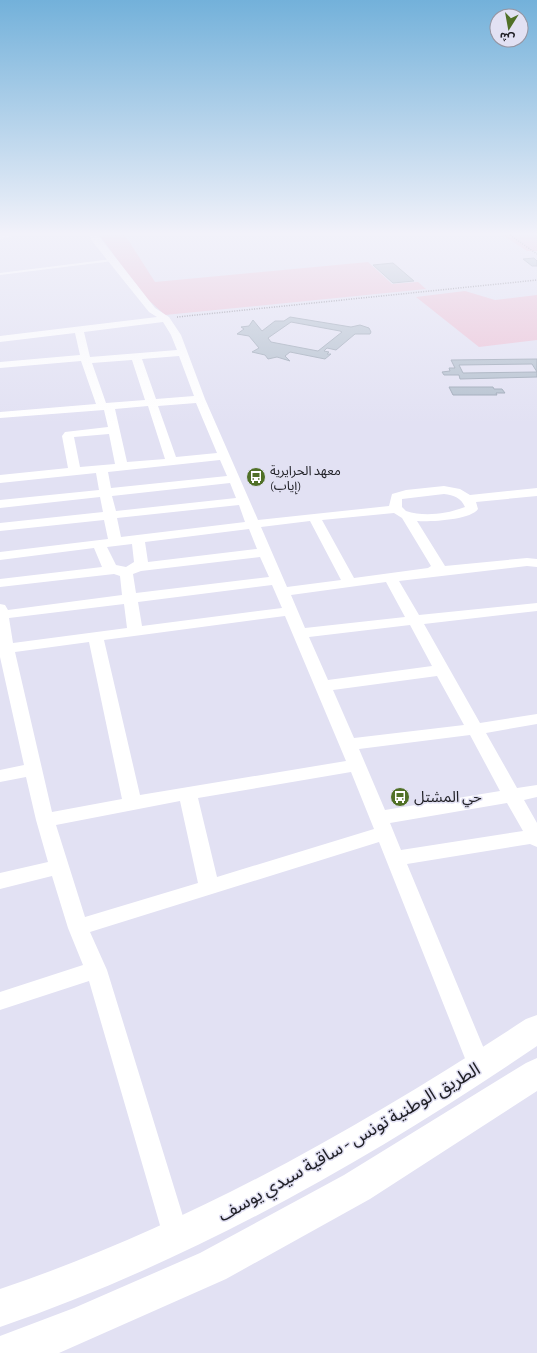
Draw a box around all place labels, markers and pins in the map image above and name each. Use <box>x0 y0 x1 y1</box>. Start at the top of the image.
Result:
place label: معهد الحرايرية (إياب) <box>270 464 341 495</box>
bus stop icon: معهد الحرايرية (إياب) <box>245 466 267 488</box>
bus stop icon: حي المشتل <box>389 786 411 808</box>
place label: حي المشتل <box>414 790 482 808</box>

